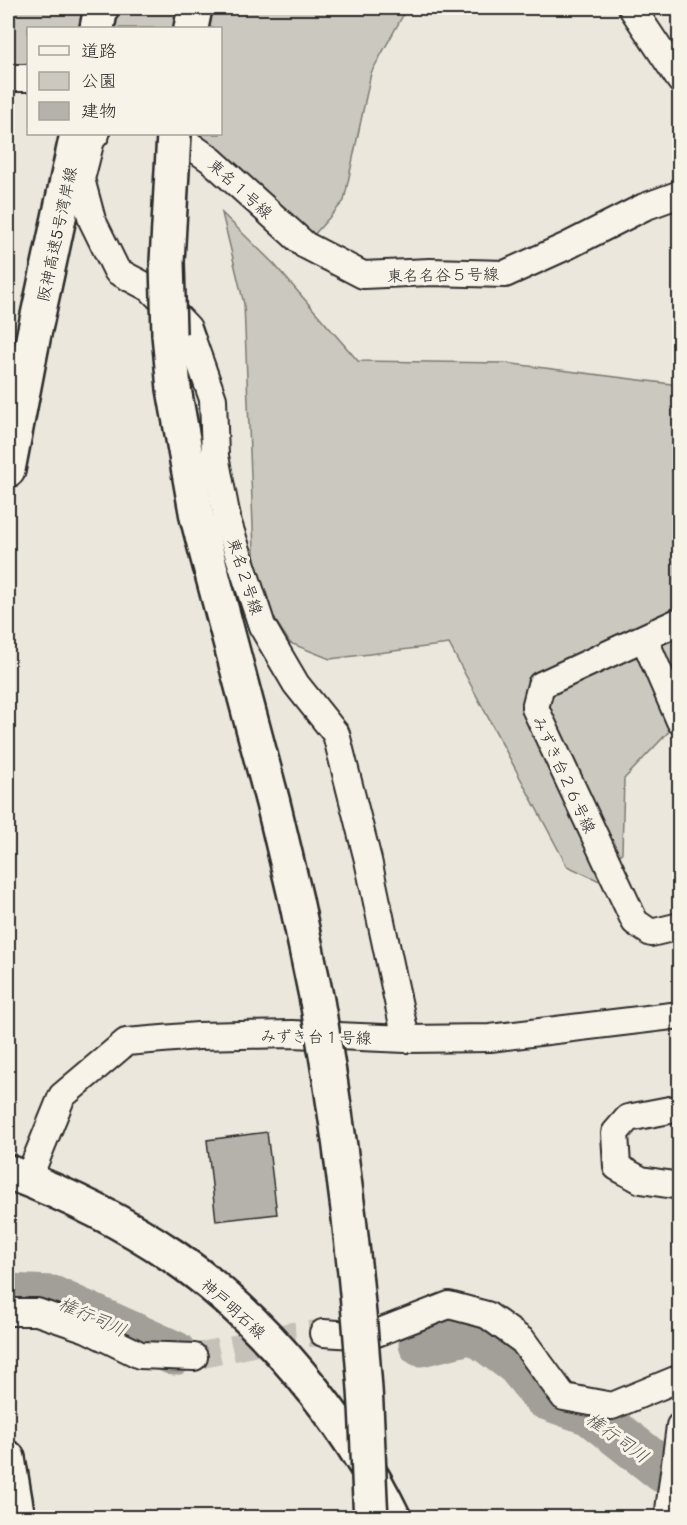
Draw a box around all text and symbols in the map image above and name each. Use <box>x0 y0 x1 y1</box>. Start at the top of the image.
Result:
legend <box>27 27 222 135</box>
text: 道路 <box>81 38 117 62</box>
text: 公園 <box>81 68 117 92</box>
text: 建物 <box>81 98 117 122</box>
street label: 東名１号線 <box>204 153 278 223</box>
street label: 阪神高速5号湾岸線 <box>31 165 81 303</box>
street label: 東名名谷５号線 <box>387 263 499 285</box>
street label: 東名２号線 <box>224 535 268 617</box>
street label: みずき台２６号線 <box>529 712 601 836</box>
street label: みずき台１号線 <box>260 1025 372 1047</box>
street label: 神戸明石線 <box>197 1273 271 1343</box>
water label: 権行司川 <box>55 1290 131 1342</box>
water label: 権行司川 <box>582 1406 654 1468</box>

